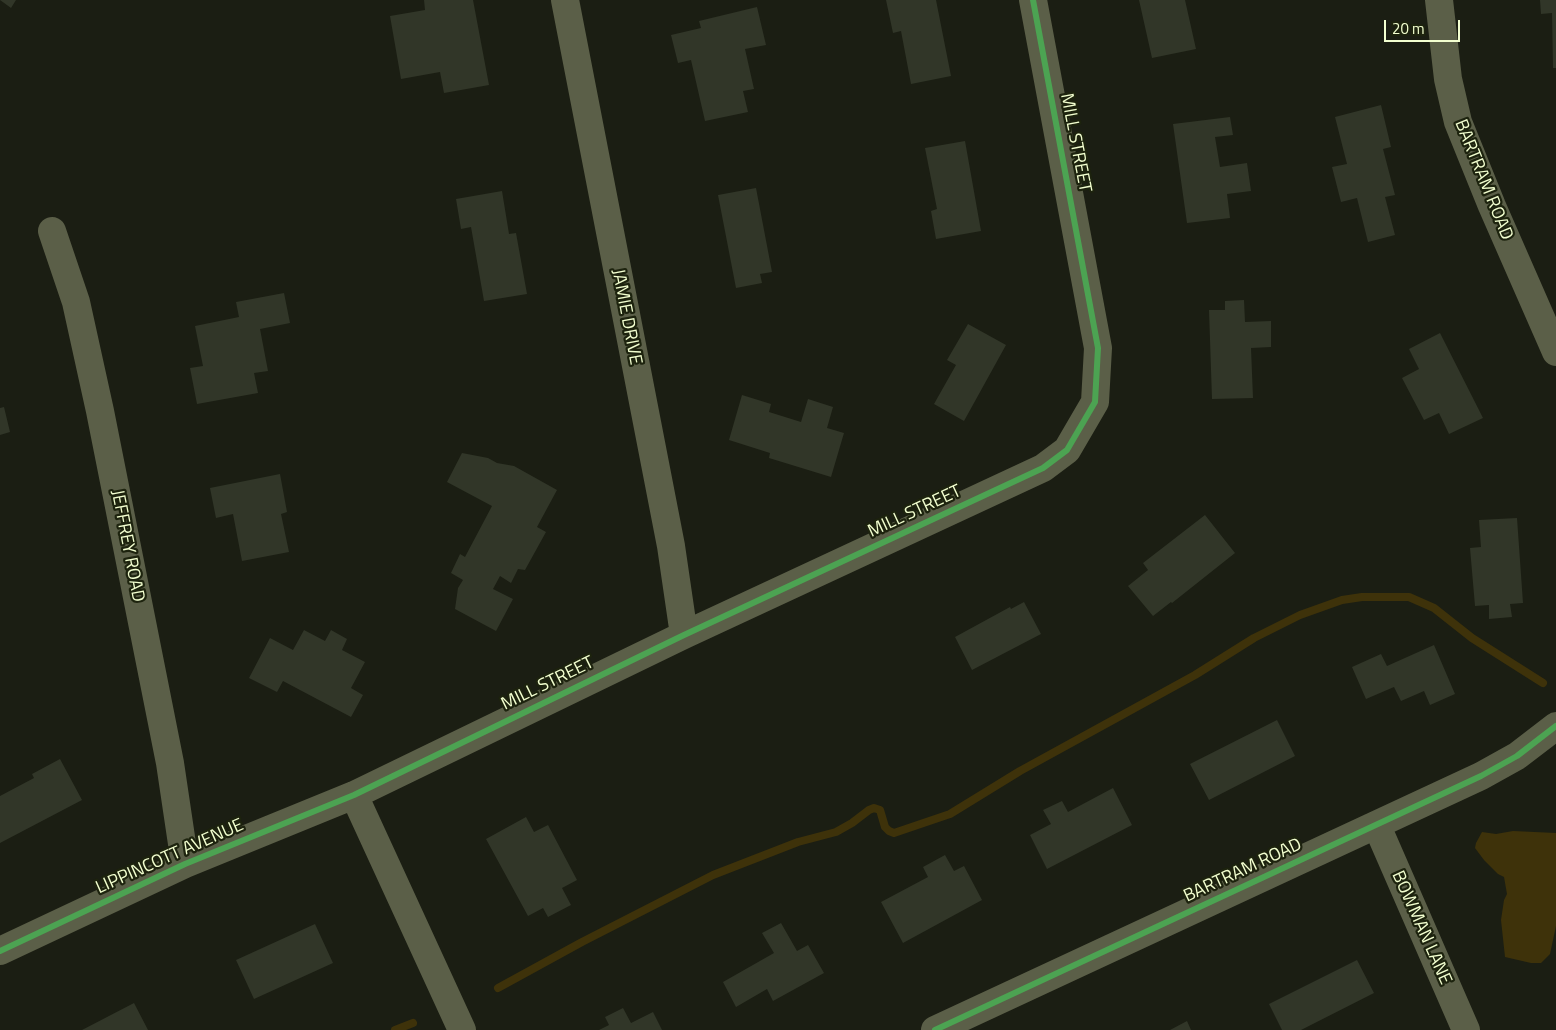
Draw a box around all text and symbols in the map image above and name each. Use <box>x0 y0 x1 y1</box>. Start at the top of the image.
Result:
scale bar <box>1386 10 1462 42</box>
text: 20 m <box>1392 17 1425 40</box>
street label: MILL STREET <box>1055 92 1095 194</box>
street label: BARTRAM ROAD <box>1449 117 1517 243</box>
street label: JAMIE DRIVE <box>606 267 646 367</box>
street label: MILL STREET <box>865 481 965 543</box>
street label: JEFFREY ROAD <box>106 488 148 604</box>
street label: MILL STREET <box>498 652 598 716</box>
street label: LIPPINCOTT AVENUE <box>93 815 247 899</box>
street label: BARTRAM ROAD <box>1180 834 1306 908</box>
street label: BOWMAN LANE <box>1386 868 1456 988</box>

